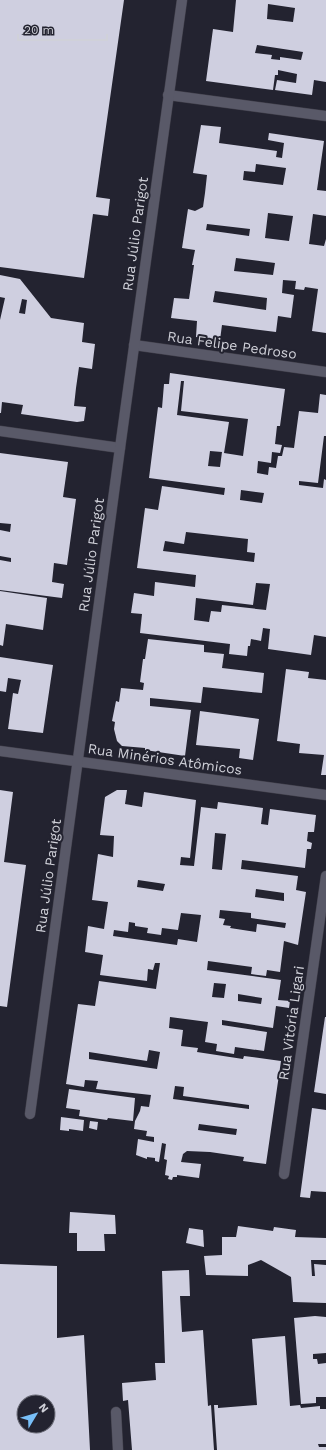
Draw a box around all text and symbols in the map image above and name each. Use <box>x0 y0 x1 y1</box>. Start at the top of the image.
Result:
scale bar <box>18 16 107 42</box>
text: 20 m <box>24 23 54 37</box>
street label: Rua Júlio Parigot <box>119 176 151 292</box>
street label: Rua Felipe Pedroso <box>166 328 298 362</box>
street label: Rua Júlio Parigot <box>75 497 107 613</box>
street label: Rua Minérios Atômicos <box>87 740 243 778</box>
street label: Rua Júlio Parigot <box>32 818 64 934</box>
street label: Rua Vitória Ligari <box>275 965 307 1081</box>
north arrow <box>16 1394 56 1434</box>
text: N <box>36 1401 51 1415</box>

